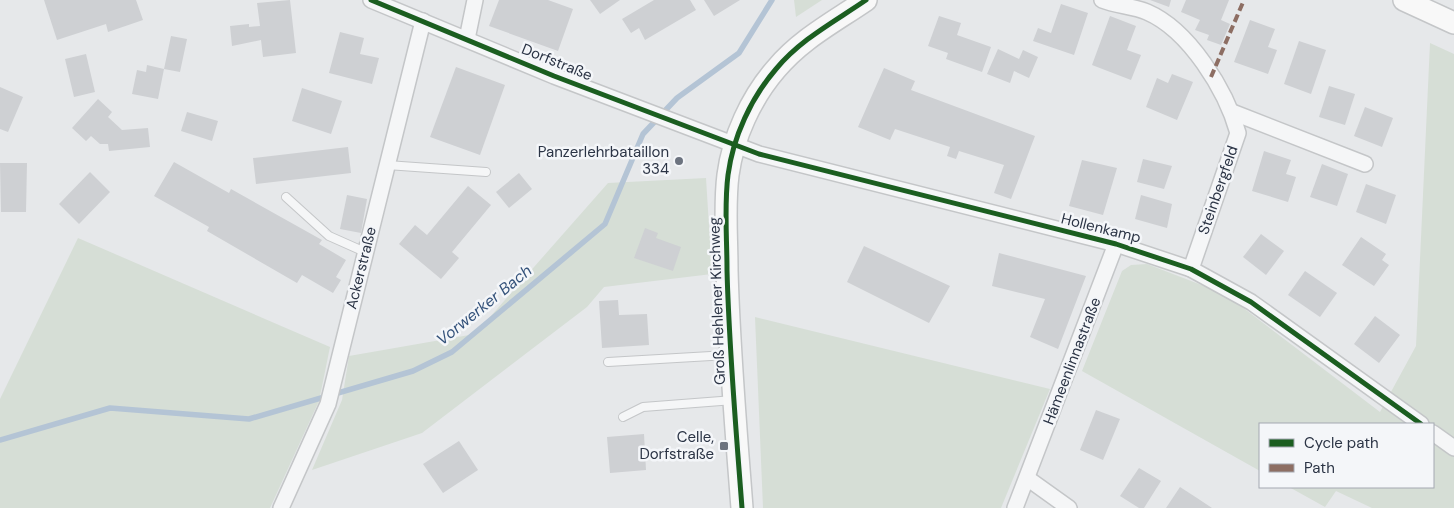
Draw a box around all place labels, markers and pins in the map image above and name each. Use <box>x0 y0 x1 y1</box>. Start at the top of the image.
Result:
place label: Panzerlehrbataillon 334 <box>538 142 669 179</box>
marker: Panzerlehrbataillon 334 <box>673 155 685 167</box>
place label: Celle, Dorfstraße <box>639 427 714 464</box>
marker: Celle, Dorfstraße <box>718 440 730 452</box>

